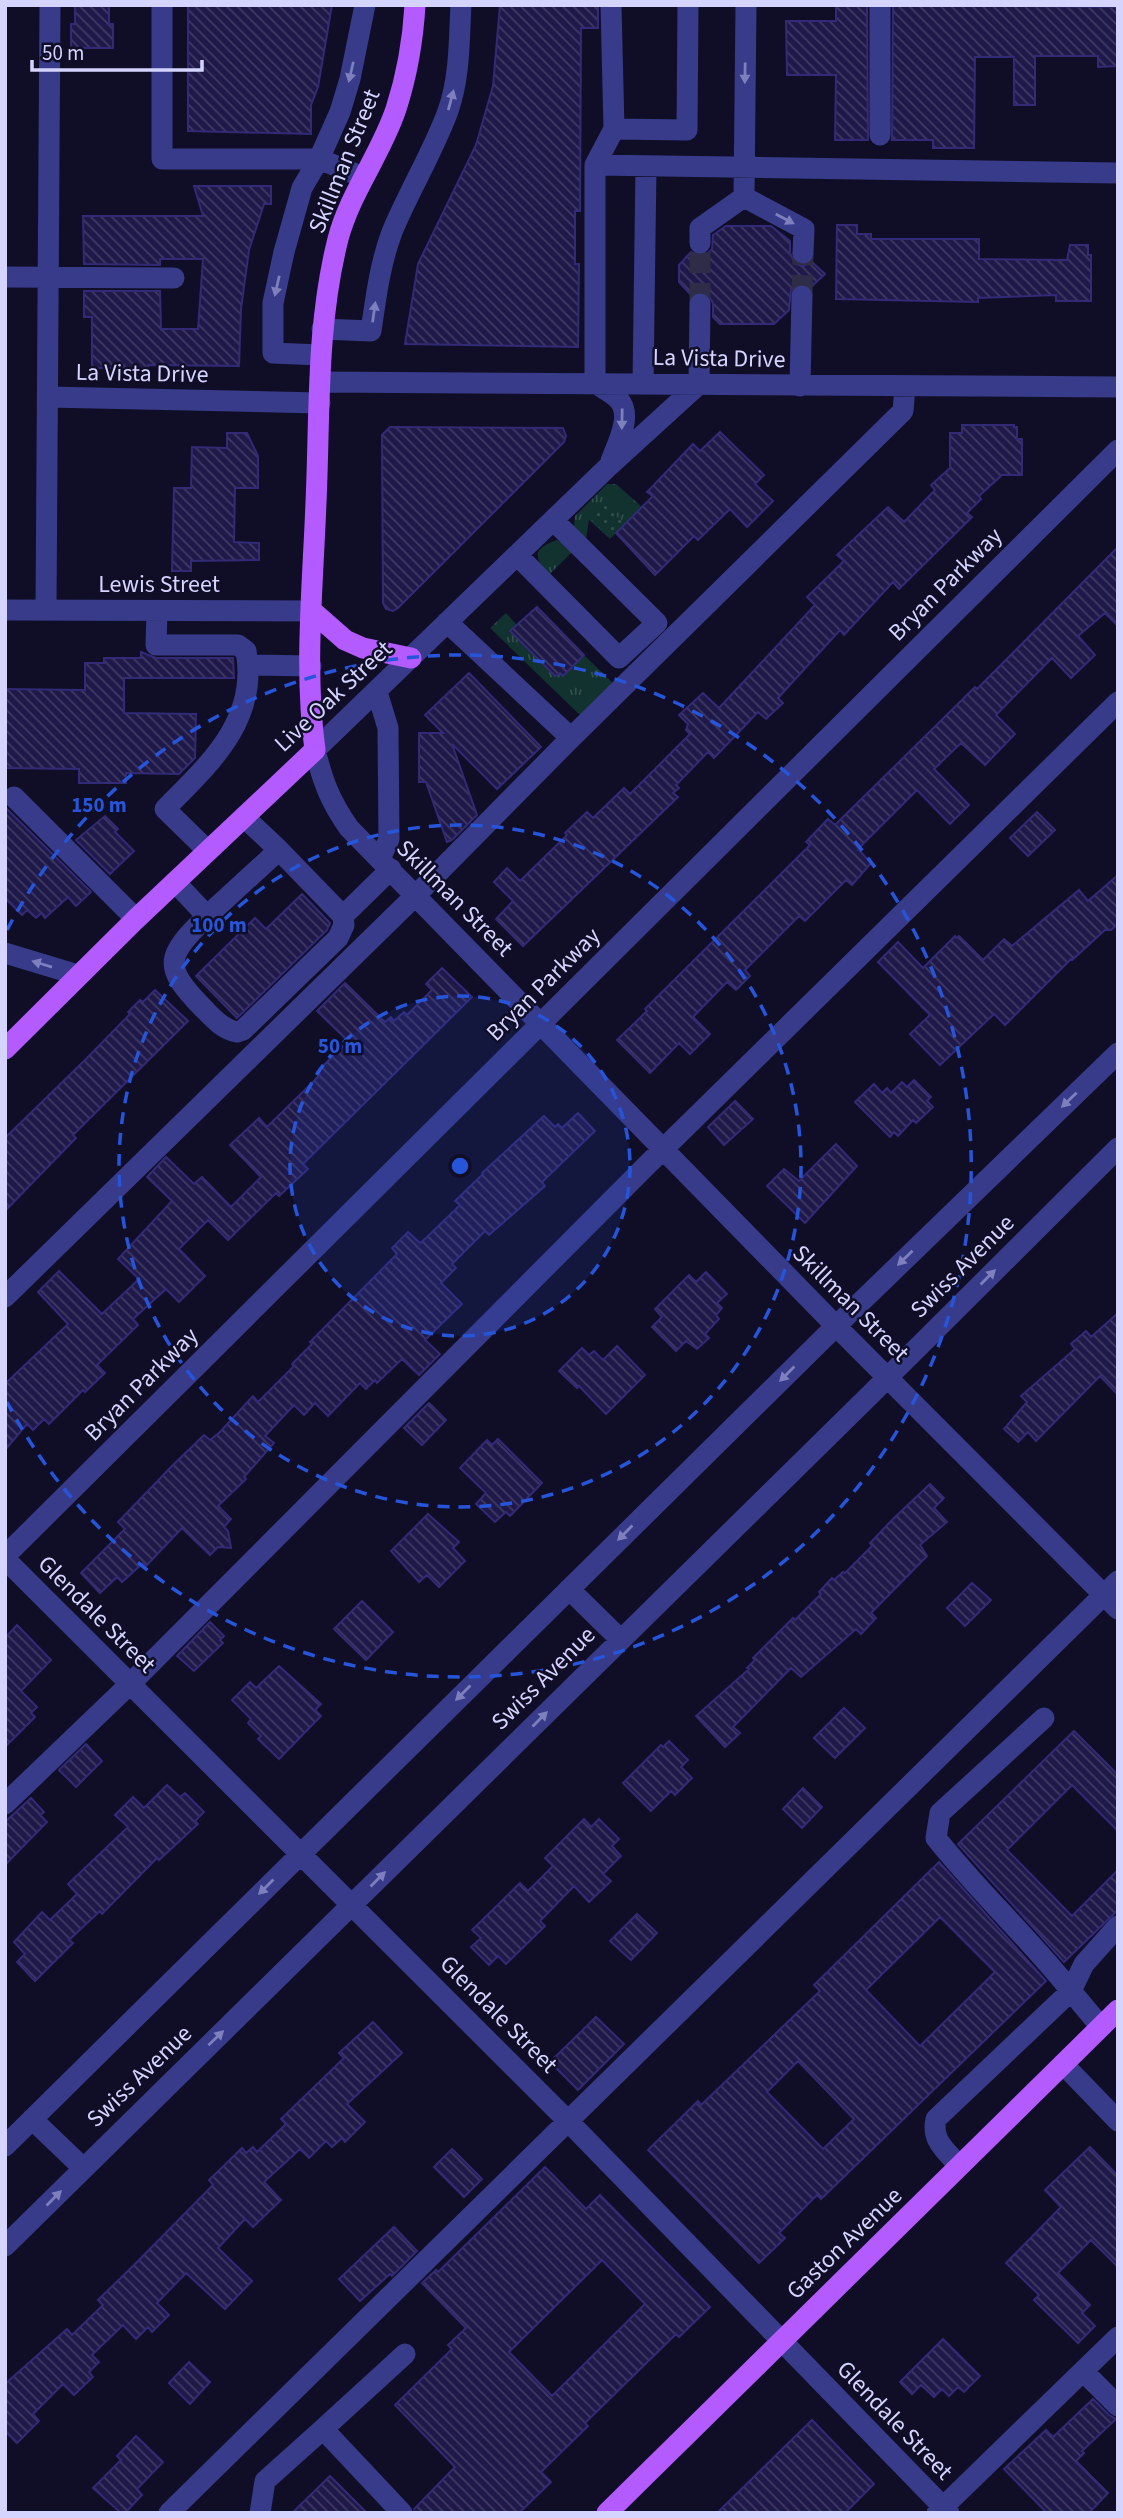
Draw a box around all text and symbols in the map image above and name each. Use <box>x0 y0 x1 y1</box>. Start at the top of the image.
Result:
scale bar <box>32 28 201 72</box>
text: 50 m <box>42 38 84 68</box>
one-way arrow <box>346 61 357 83</box>
one-way arrow <box>739 63 751 85</box>
street label: Skillman Street <box>300 84 389 239</box>
one-way arrow <box>446 89 456 110</box>
one-way arrow <box>775 212 795 224</box>
one-way arrow <box>271 275 282 297</box>
one-way arrow <box>368 301 379 323</box>
street label: La Vista Drive <box>652 340 786 377</box>
street label: La Vista Drive <box>75 355 209 392</box>
one-way arrow <box>616 408 628 430</box>
street label: Bryan Parkway <box>880 519 1010 649</box>
street label: Lewis Street <box>98 567 220 602</box>
street label: Live Oak Street <box>266 632 400 760</box>
text: 150 m <box>71 790 127 820</box>
street label: Skillman Street <box>388 832 521 965</box>
text: 100 m <box>191 910 247 940</box>
street label: Bryan Parkway <box>478 919 608 1049</box>
one-way arrow <box>31 959 52 969</box>
text: 50 m <box>318 1031 362 1061</box>
one-way arrow <box>1061 1092 1077 1108</box>
centre of rings <box>448 1154 472 1178</box>
street label: Swiss Avenue <box>902 1206 1022 1326</box>
street label: Skillman Street <box>784 1237 917 1370</box>
one-way arrow <box>897 1250 914 1267</box>
one-way arrow <box>980 1269 997 1286</box>
street label: Bryan Parkway <box>76 1319 206 1449</box>
one-way arrow <box>779 1365 796 1382</box>
one-way arrow <box>617 1525 634 1541</box>
street label: Glendale Street <box>30 1547 164 1681</box>
street label: Swiss Avenue <box>483 1618 603 1738</box>
one-way arrow <box>455 1684 472 1700</box>
one-way arrow <box>531 1710 548 1727</box>
one-way arrow <box>369 1871 386 1887</box>
one-way arrow <box>258 1878 275 1894</box>
street label: Glendale Street <box>432 1947 566 2081</box>
street label: Swiss Avenue <box>79 2017 200 2136</box>
one-way arrow <box>207 2030 224 2047</box>
street label: Gaston Avenue <box>779 2179 910 2308</box>
one-way arrow <box>45 2189 62 2206</box>
street label: Glendale Street <box>828 2353 961 2488</box>

